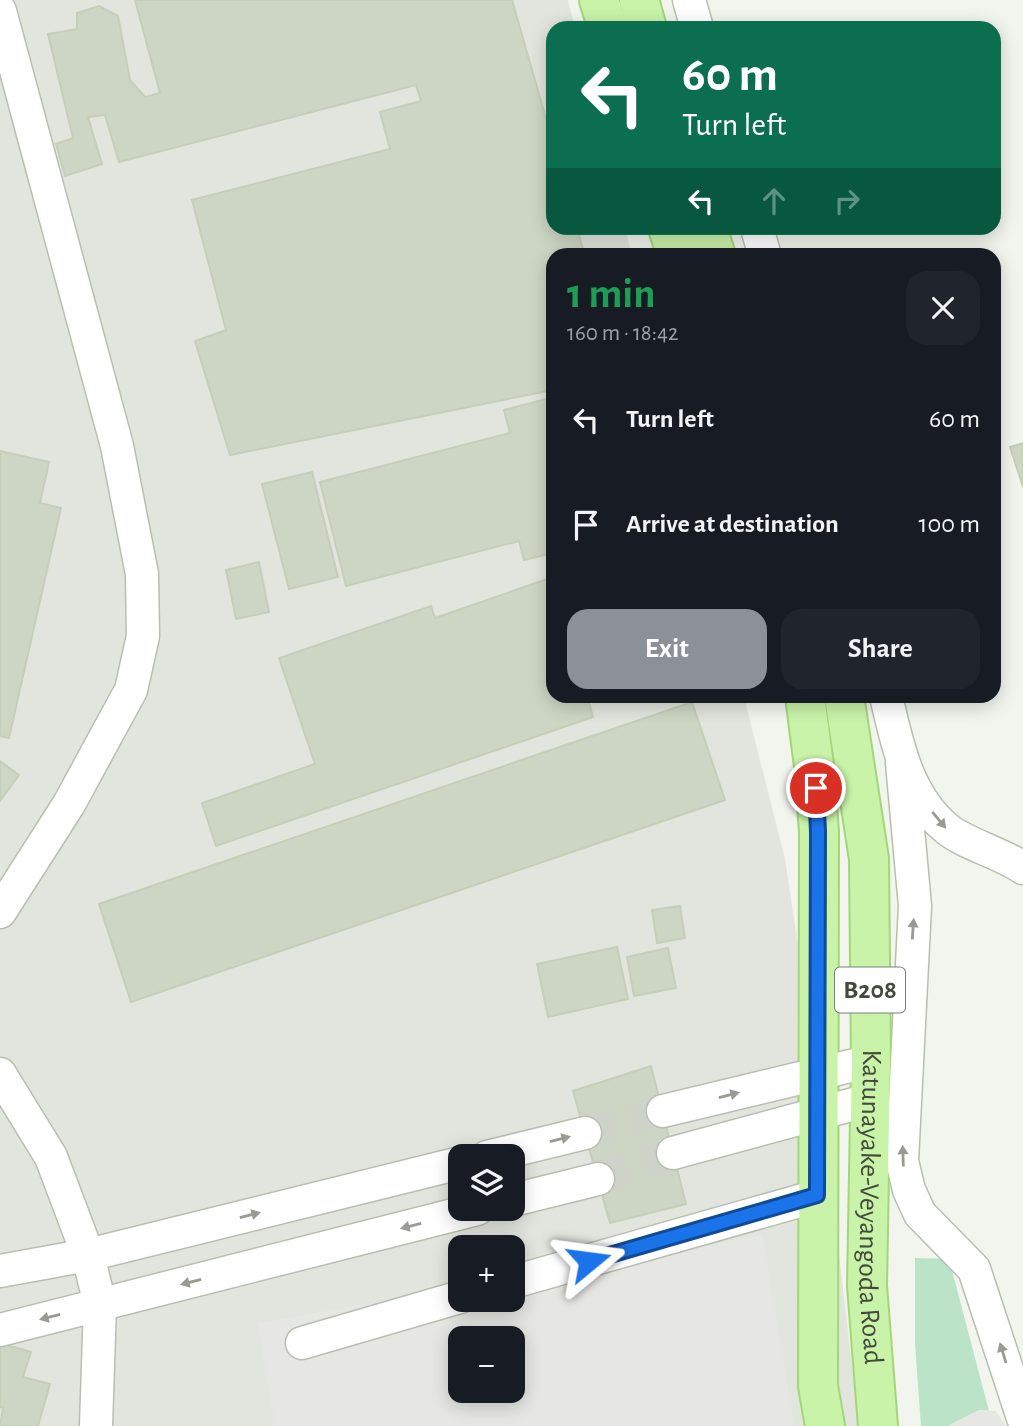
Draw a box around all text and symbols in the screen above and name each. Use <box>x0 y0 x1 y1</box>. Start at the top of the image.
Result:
icon: left <box>567 49 658 140</box>
text: 60 m <box>682 51 778 100</box>
text: Turn left <box>682 109 786 141</box>
icon: left <box>682 182 720 220</box>
icon: ahead <box>755 182 793 220</box>
icon: right <box>828 182 866 220</box>
button: close <box>906 271 980 345</box>
text: 1 min <box>567 273 656 315</box>
text: 160 m · 18:42 <box>567 322 679 345</box>
icon: left <box>567 401 605 439</box>
text: Turn left <box>626 406 714 432</box>
text: 60 m <box>929 406 980 432</box>
icon: arrive <box>567 506 605 544</box>
text: Arrive at destination <box>626 511 839 537</box>
text: 100 m <box>919 511 980 537</box>
button: Exit <box>567 609 767 689</box>
button: Share <box>781 609 980 689</box>
pin <box>786 758 846 818</box>
icon: arrive <box>797 769 835 807</box>
one-way arrow <box>931 811 947 829</box>
one-way arrow <box>908 917 919 939</box>
road number: B208 <box>835 967 905 1012</box>
street label: Katunayake-Veyangoda Road <box>853 1049 887 1366</box>
one-way arrow <box>718 1090 740 1101</box>
one-way arrow <box>549 1133 571 1144</box>
map controls <box>448 1144 525 1403</box>
button: layers <box>448 1144 525 1221</box>
one-way arrow <box>897 1145 908 1167</box>
one-way arrow <box>239 1209 261 1220</box>
one-way arrow <box>400 1221 422 1232</box>
position arrow <box>552 1224 626 1298</box>
button: + <box>448 1235 525 1312</box>
one-way arrow <box>180 1277 202 1288</box>
one-way arrow <box>39 1312 61 1323</box>
button: − <box>448 1326 525 1403</box>
one-way arrow <box>998 1342 1008 1363</box>

